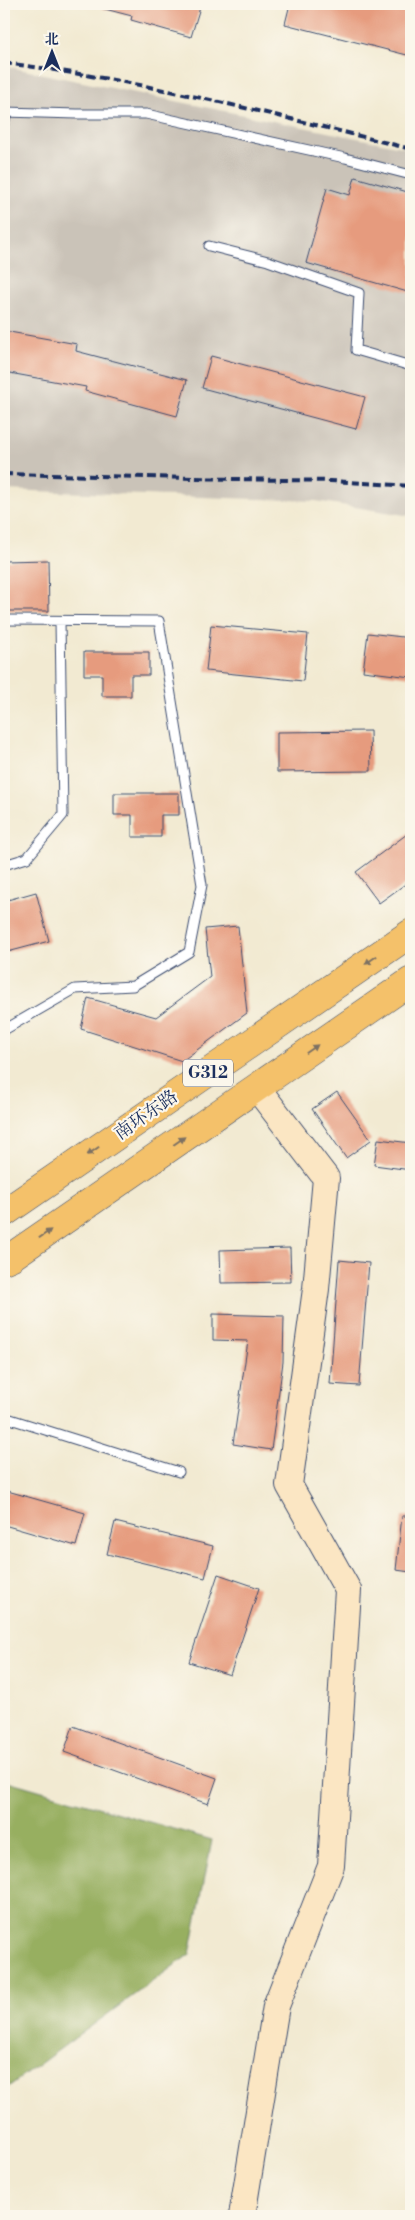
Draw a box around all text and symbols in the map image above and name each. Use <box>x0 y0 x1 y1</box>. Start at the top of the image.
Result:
north arrow <box>28 28 78 78</box>
text: 北 <box>45 31 59 49</box>
one-way arrow <box>364 955 378 965</box>
one-way arrow <box>306 1044 319 1054</box>
road number: G312 <box>183 1060 233 1086</box>
street label: 南环东路 <box>110 1085 182 1145</box>
one-way arrow <box>172 1136 185 1146</box>
one-way arrow <box>86 1146 100 1156</box>
one-way arrow <box>38 1229 52 1238</box>

